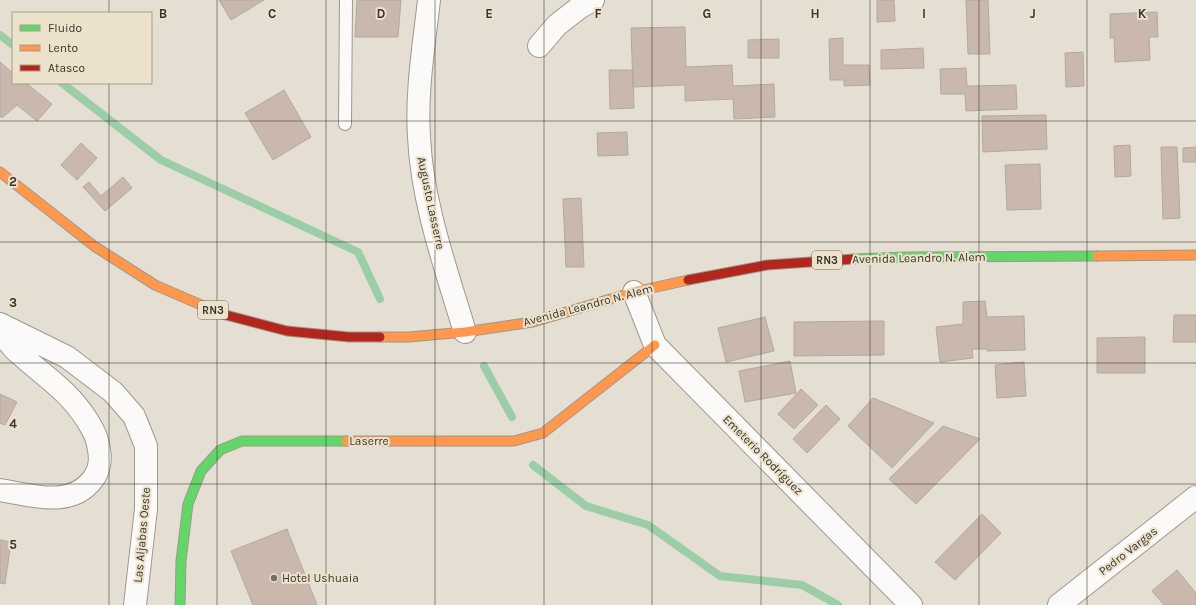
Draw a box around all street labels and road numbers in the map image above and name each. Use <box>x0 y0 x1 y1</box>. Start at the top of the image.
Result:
street label: Augusto Lasserre <box>414 155 448 251</box>
street label: Avenida Leandro N. Alem <box>852 250 986 266</box>
road number: RN3 <box>812 251 842 269</box>
street label: Avenida Leandro N. Alem <box>522 281 654 329</box>
road number: RN3 <box>198 301 228 319</box>
street label: Emeterio Rodríguez <box>720 412 806 498</box>
street label: Laserre <box>349 434 389 448</box>
street label: Las Aljabas Oeste <box>131 487 153 583</box>
street label: Pedro Vargas <box>1096 524 1160 578</box>

